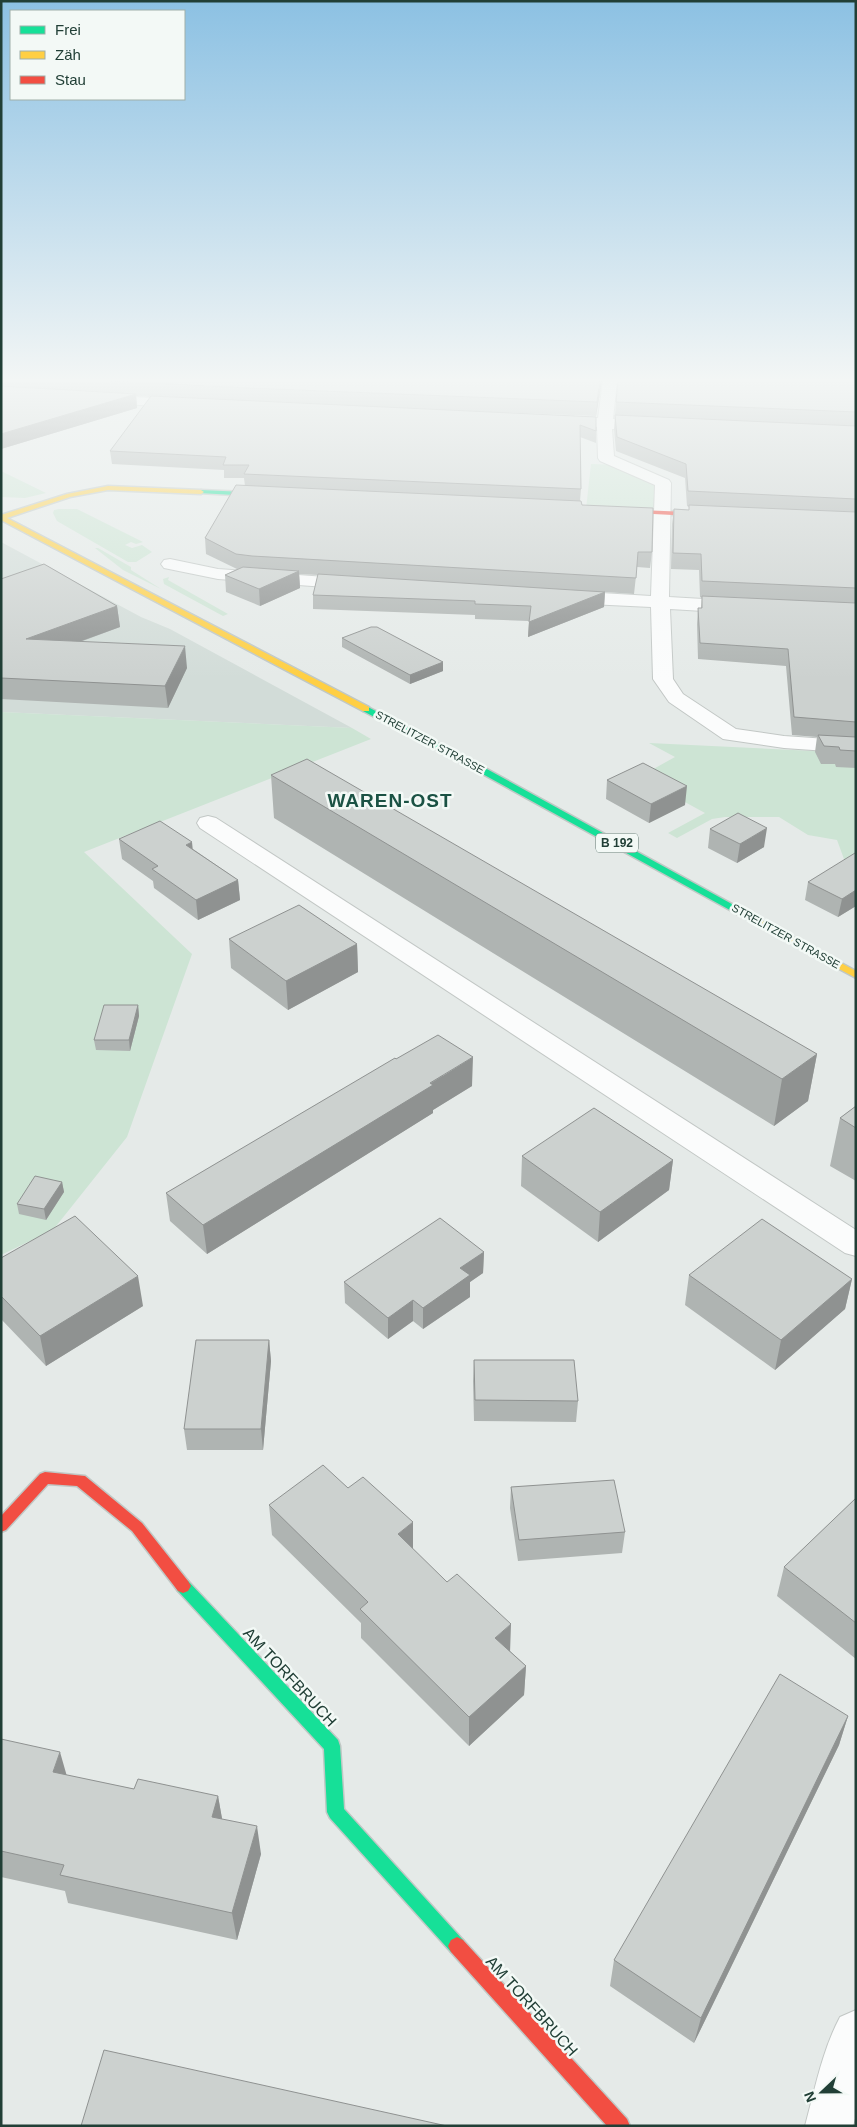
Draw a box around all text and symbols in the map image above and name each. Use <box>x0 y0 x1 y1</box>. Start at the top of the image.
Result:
legend <box>10 10 185 100</box>
text: Frei <box>55 21 81 38</box>
text: Zäh <box>55 46 81 63</box>
text: Stau <box>55 71 86 88</box>
street label: STRELITZER STRASSE <box>373 708 487 776</box>
district label: WAREN-OST <box>327 790 453 811</box>
road number: B 192 <box>596 834 638 852</box>
street label: STRELITZER STRASSE <box>730 901 842 971</box>
street label: AM TORFBRUCH <box>240 1624 340 1730</box>
street label: AM TORFBRUCH <box>483 1953 581 2059</box>
north arrow <box>797 2067 847 2117</box>
text: N <box>801 2089 819 2105</box>

